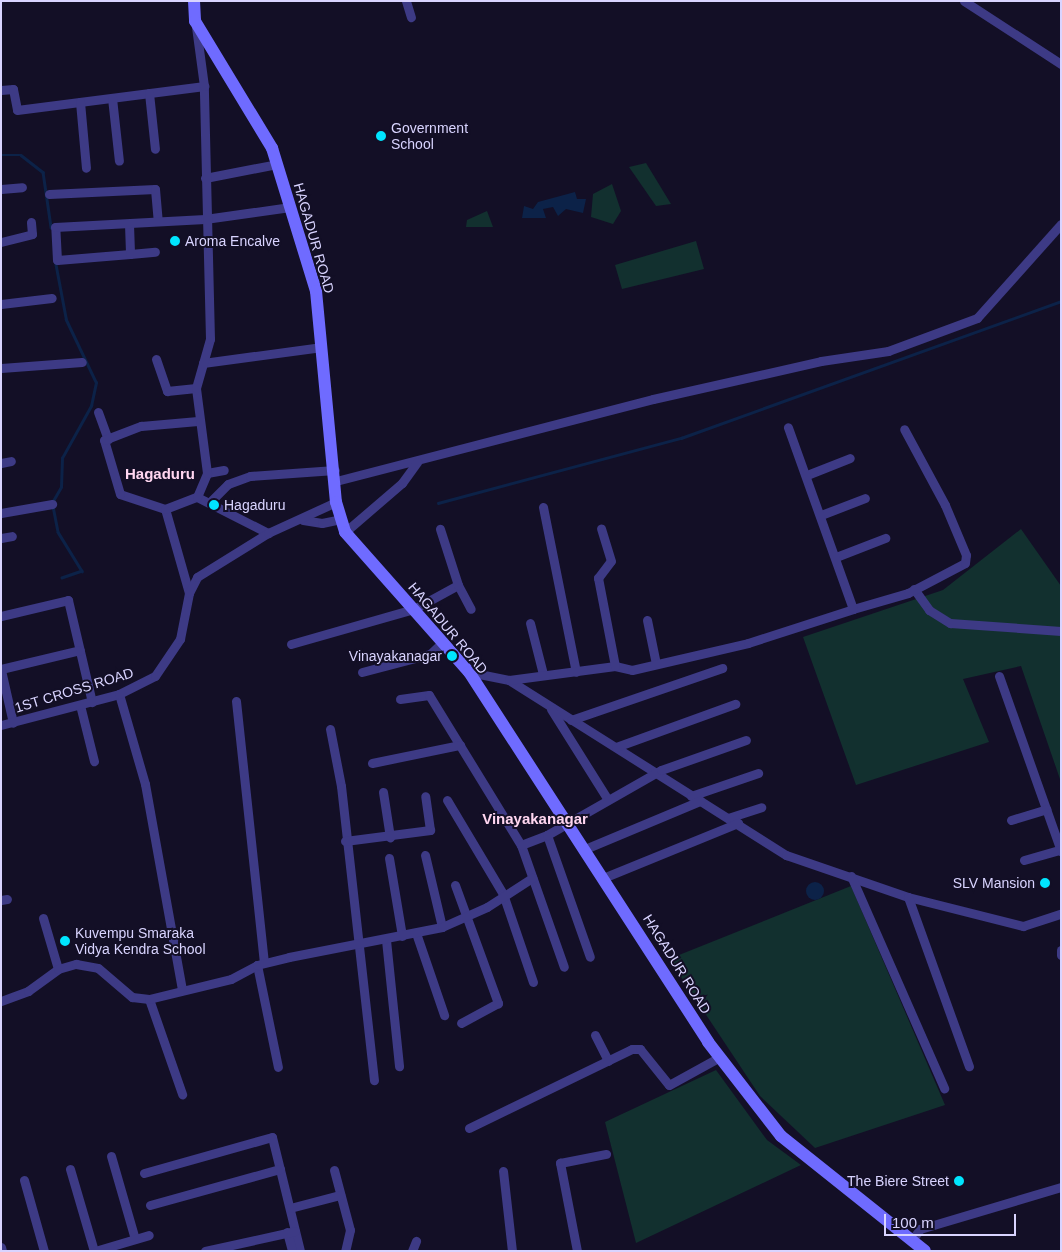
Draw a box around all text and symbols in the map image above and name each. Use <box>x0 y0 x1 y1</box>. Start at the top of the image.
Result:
place label: Government School <box>391 120 468 152</box>
marker: Government School <box>375 130 387 142</box>
street label: HAGADUR ROAD <box>290 181 338 295</box>
place label: Aroma Encalve <box>185 233 280 249</box>
marker: Aroma Encalve <box>169 235 181 247</box>
district label: Hagaduru <box>125 465 195 483</box>
place label: Hagaduru <box>224 497 285 513</box>
marker: Hagaduru <box>208 499 220 511</box>
street label: HAGADUR ROAD <box>405 579 491 677</box>
place label: Vinayakanagar <box>349 648 442 664</box>
marker: Vinayakanagar <box>446 650 458 662</box>
street label: 1ST CROSS ROAD <box>12 664 136 716</box>
district label: Vinayakanagar <box>482 810 588 828</box>
place label: SLV Mansion <box>953 875 1035 891</box>
marker: SLV Mansion <box>1039 877 1051 889</box>
street label: HAGADUR ROAD <box>640 911 714 1017</box>
place label: Kuvempu Smaraka Vidya Kendra School <box>75 925 205 958</box>
marker: Kuvempu Smaraka Vidya Kendra School <box>59 935 71 947</box>
place label: The Biere Street <box>847 1173 949 1189</box>
marker: The Biere Street <box>953 1175 965 1187</box>
scale bar <box>887 1204 1020 1236</box>
text: 100 m <box>892 1214 934 1231</box>

